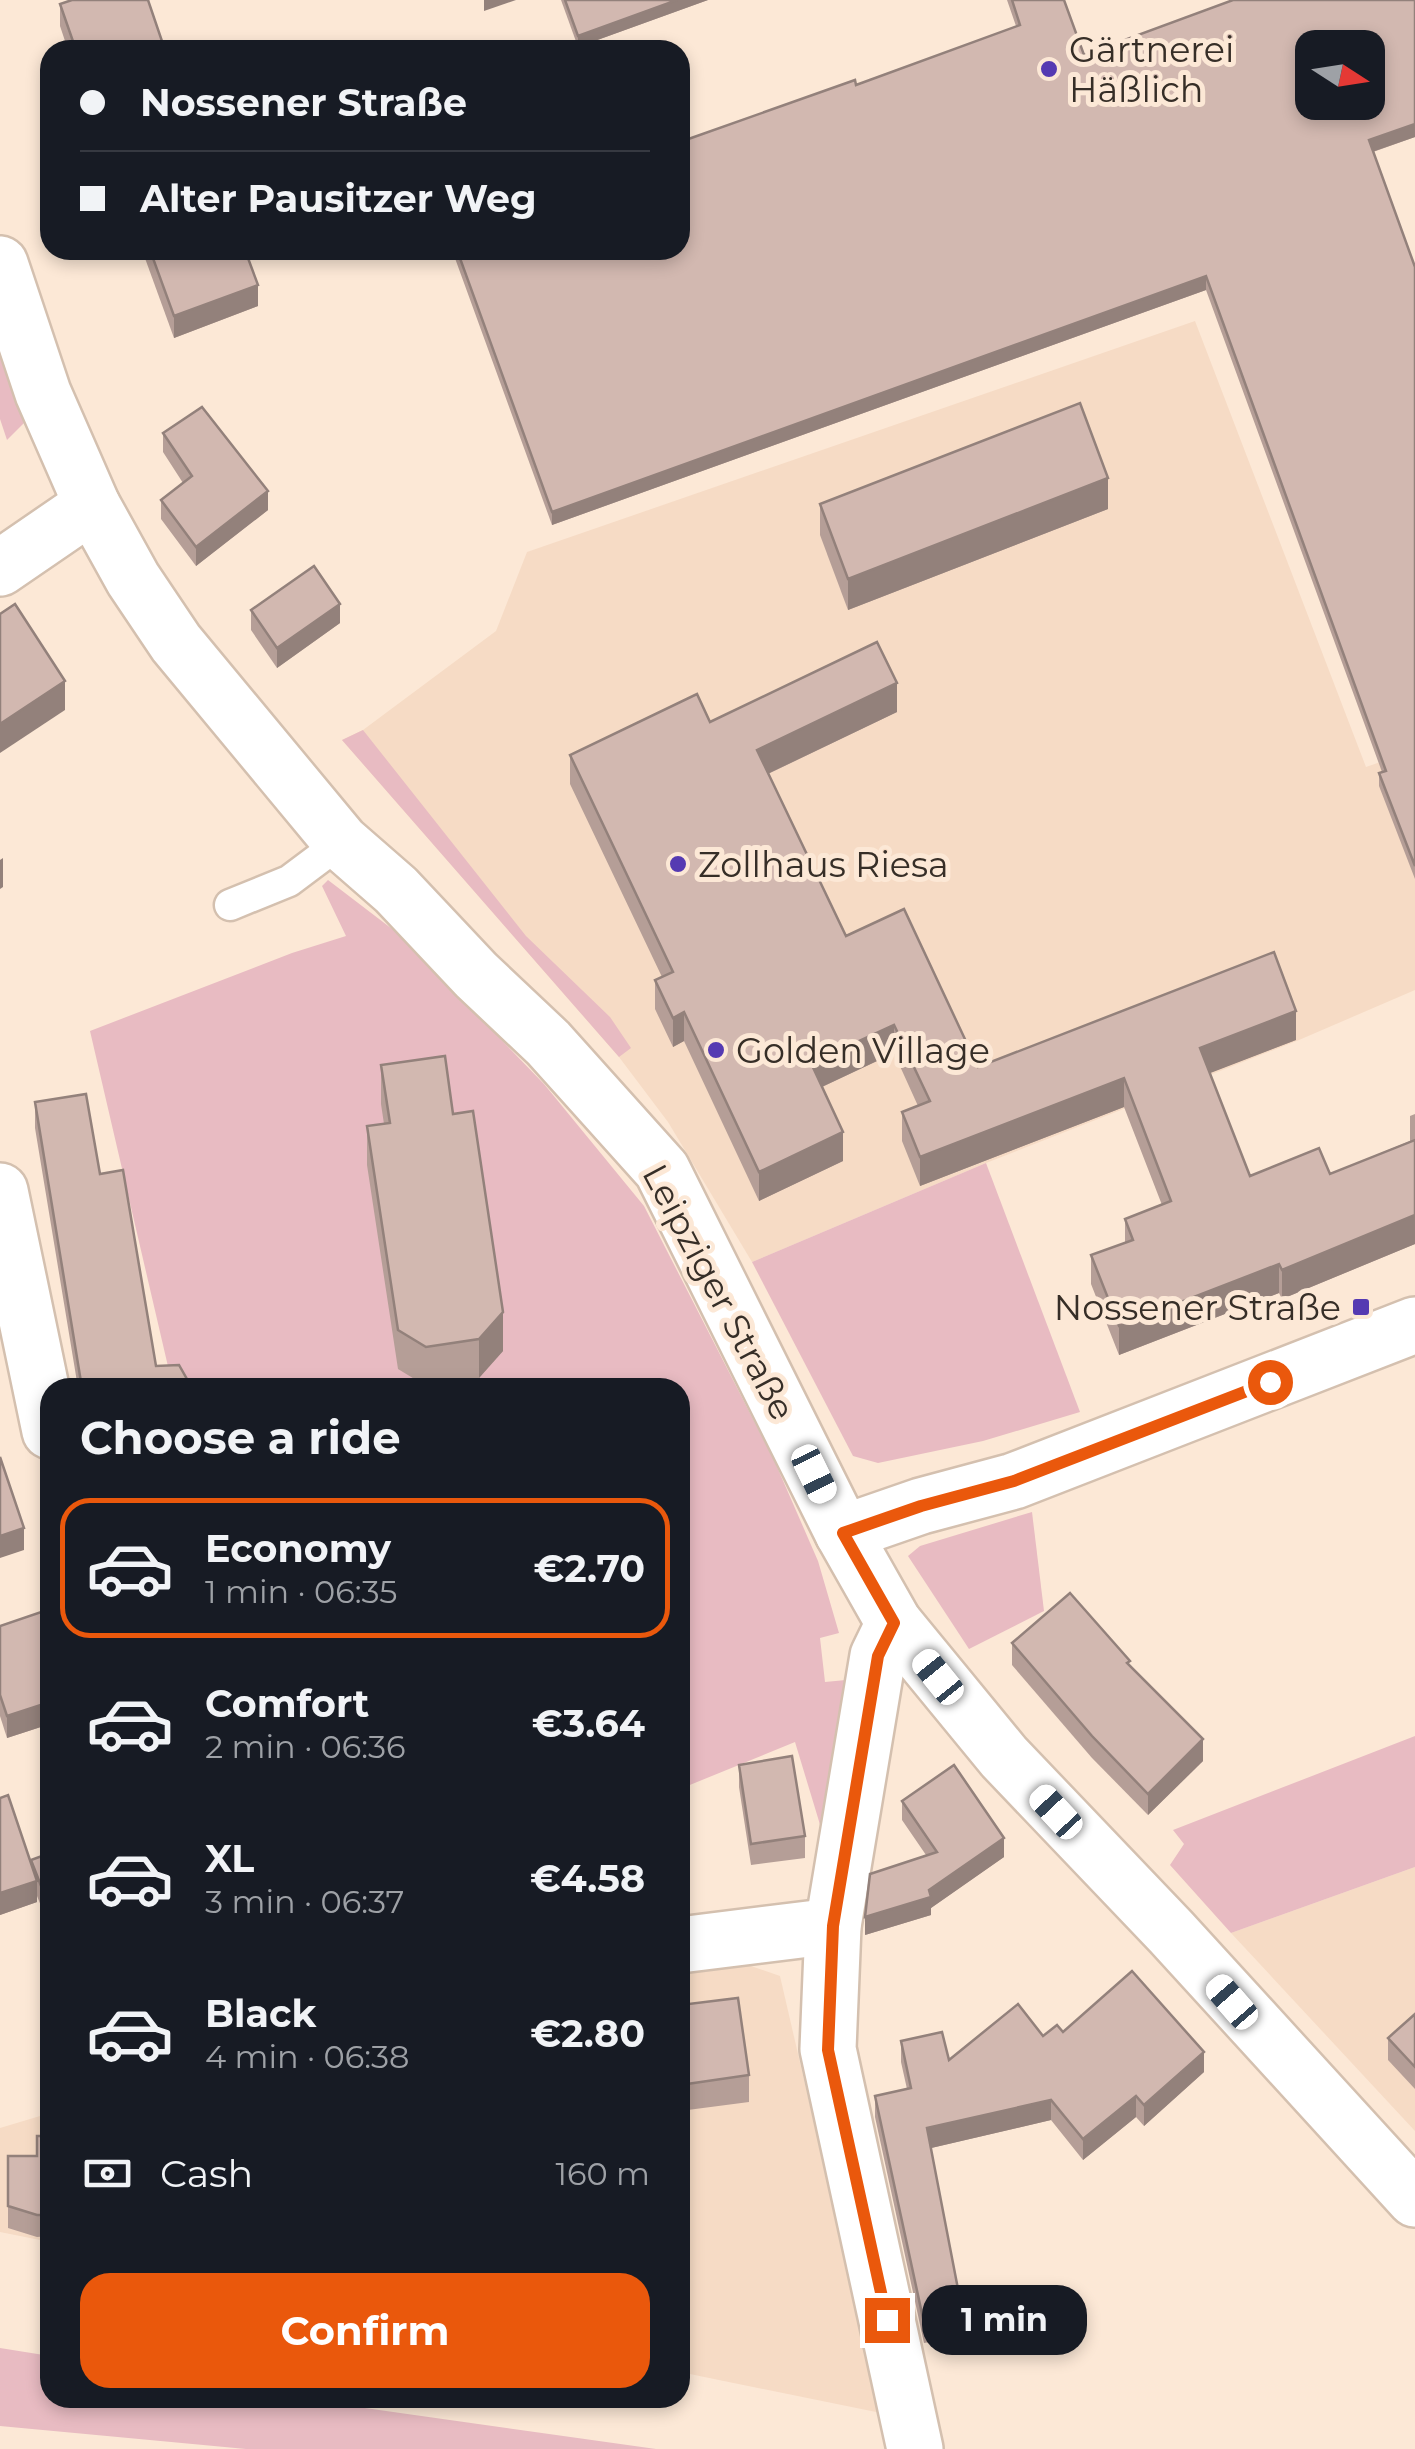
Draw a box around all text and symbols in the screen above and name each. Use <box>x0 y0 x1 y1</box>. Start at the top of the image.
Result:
place label: Gärtnerei Häßlich <box>1069 28 1234 111</box>
north arrow <box>1295 30 1385 120</box>
map controls <box>1295 30 1385 120</box>
marker: Gärtnerei Häßlich <box>1038 58 1060 80</box>
text: Nossener Straße <box>140 79 467 126</box>
text: Alter Pausitzer Weg <box>140 175 537 222</box>
place label: Zollhaus Riesa <box>698 843 949 886</box>
marker: Zollhaus Riesa <box>667 853 689 875</box>
place label: Golden Village <box>736 1029 990 1072</box>
marker: Golden Village <box>705 1039 727 1061</box>
street label: Leipziger Straße <box>633 1157 805 1427</box>
place label: Nossener Straße <box>1054 1286 1341 1329</box>
marker: Nossener Straße <box>1350 1296 1372 1318</box>
route start <box>1248 1360 1293 1405</box>
text: Choose a ride <box>80 1410 401 1465</box>
car <box>787 1440 841 1508</box>
icon: car <box>85 1523 175 1613</box>
text: Economy <box>205 1525 391 1572</box>
text: €2.70 <box>534 1545 645 1592</box>
text: 1 min · 06:35 <box>205 1572 397 1611</box>
car <box>907 1644 969 1710</box>
icon: car <box>85 1678 175 1768</box>
text: Comfort <box>205 1680 369 1727</box>
text: €3.64 <box>532 1700 645 1747</box>
text: 2 min · 06:36 <box>205 1727 406 1766</box>
car <box>1025 1780 1087 1844</box>
icon: car <box>85 1833 175 1923</box>
text: XL <box>205 1835 254 1882</box>
text: €4.58 <box>530 1855 645 1902</box>
text: 3 min · 06:37 <box>205 1882 404 1921</box>
car <box>1201 1970 1263 2034</box>
icon: car <box>85 1988 175 2078</box>
text: Black <box>205 1990 316 2037</box>
text: €2.80 <box>530 2010 645 2057</box>
text: 4 min · 06:38 <box>205 2037 409 2076</box>
icon: cash <box>80 2146 135 2201</box>
text: Cash <box>160 2150 253 2197</box>
text: 160 m <box>555 2154 650 2193</box>
button: Confirm <box>80 2273 650 2388</box>
callout: 1 min <box>922 2285 1087 2355</box>
route end <box>865 2298 910 2343</box>
text: 1 min <box>961 2300 1048 2339</box>

